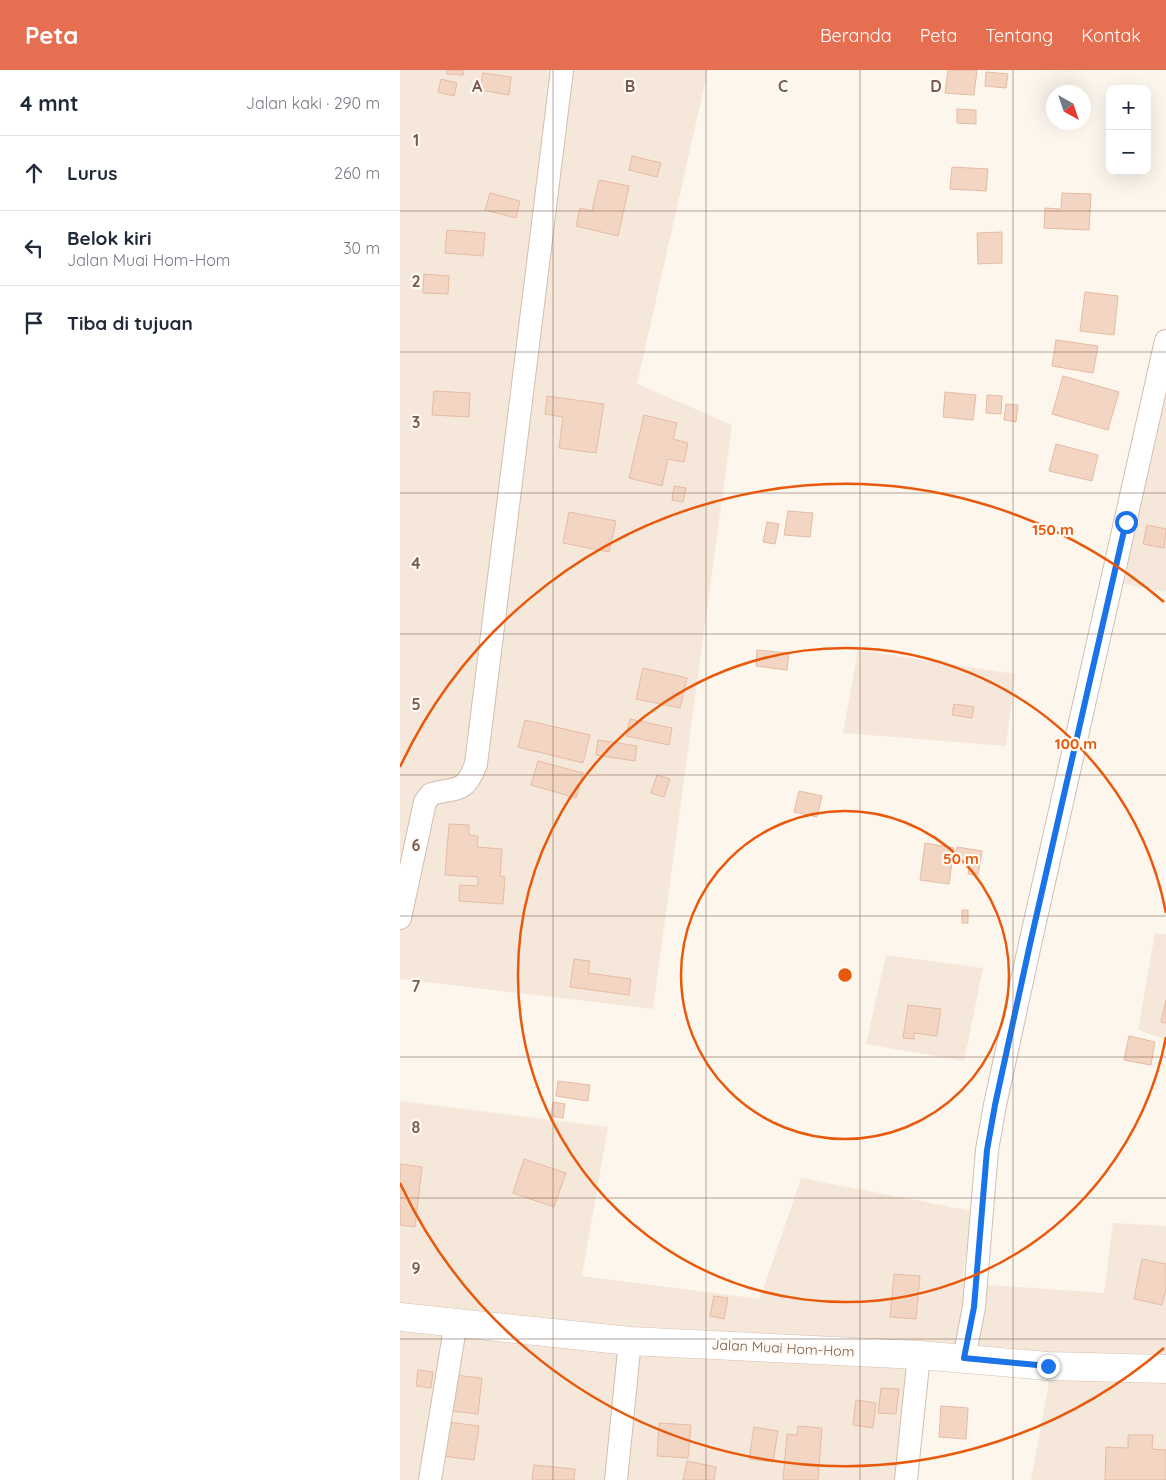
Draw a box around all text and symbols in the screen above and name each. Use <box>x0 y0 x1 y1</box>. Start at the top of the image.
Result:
text: Peta <box>25 20 78 50</box>
text: Beranda <box>820 24 892 47</box>
text: Peta <box>920 24 957 47</box>
text: Tentang <box>985 24 1053 47</box>
text: Kontak <box>1081 24 1141 47</box>
text: A <box>472 76 483 96</box>
text: B <box>625 76 635 96</box>
text: C <box>778 76 788 96</box>
text: D <box>930 76 942 96</box>
north arrow <box>1046 85 1091 130</box>
map controls <box>1106 85 1151 175</box>
button: + <box>1106 85 1151 130</box>
text: 4 mnt <box>20 90 79 116</box>
text: Jalan kaki · 290 m <box>246 93 380 113</box>
text: 1 <box>413 130 419 150</box>
button: − <box>1106 130 1151 175</box>
icon: ahead <box>20 159 48 187</box>
text: Lurus <box>67 161 117 185</box>
text: 260 m <box>334 163 380 183</box>
text: Belok kiri <box>67 226 152 250</box>
icon: left <box>20 234 48 262</box>
text: 30 m <box>343 238 380 258</box>
text: Jalan Muai Hom-Hom <box>67 250 230 270</box>
text: 2 <box>411 271 421 291</box>
icon: arrive <box>20 309 48 337</box>
text: Tiba di tujuan <box>67 311 193 335</box>
text: 3 <box>412 412 420 432</box>
route start <box>1115 511 1138 534</box>
text: 150 m <box>1032 520 1074 539</box>
text: 4 <box>411 553 421 573</box>
text: 5 <box>411 694 421 714</box>
text: 100 m <box>1055 734 1097 753</box>
text: 6 <box>412 835 421 855</box>
text: 50 m <box>943 849 979 868</box>
centre of rings <box>836 966 854 984</box>
text: 7 <box>412 976 421 996</box>
text: 8 <box>412 1117 421 1137</box>
text: 9 <box>411 1258 421 1278</box>
street label: Jalan Muai Hom-Hom <box>711 1335 855 1361</box>
route end <box>1037 1355 1060 1378</box>

